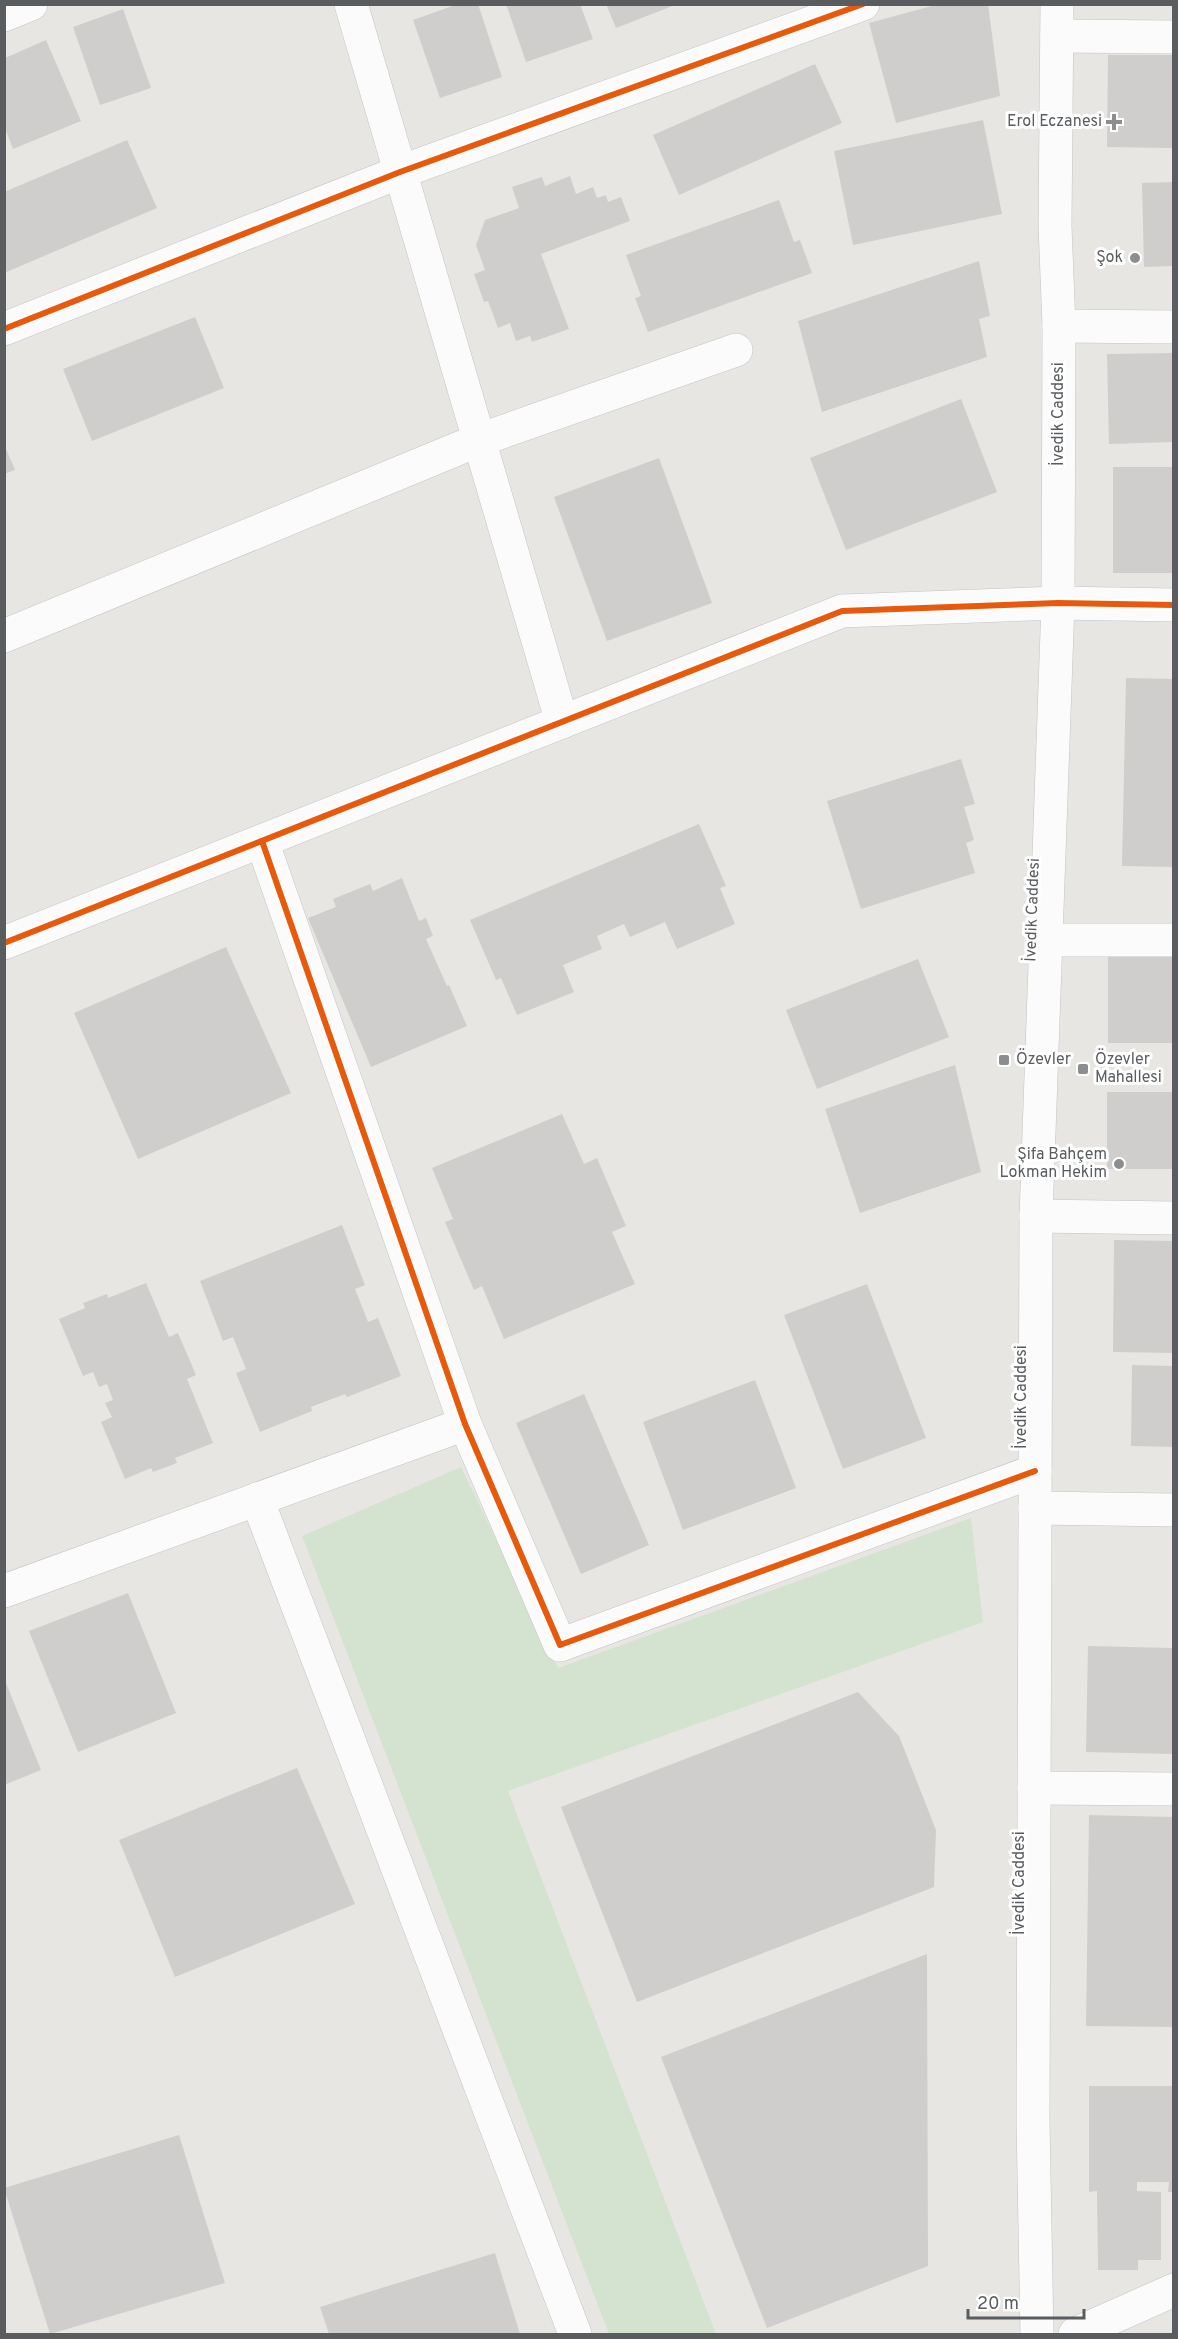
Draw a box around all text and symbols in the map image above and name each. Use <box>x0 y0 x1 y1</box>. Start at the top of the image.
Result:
place label: Erol Eczanesi <box>1007 112 1102 132</box>
marker: Erol Eczanesi <box>1107 115 1121 129</box>
place label: Şok <box>1096 248 1123 268</box>
marker: Şok <box>1128 251 1142 265</box>
street label: İvedik Caddesi <box>1048 362 1069 466</box>
street label: İvedik Caddesi <box>1020 858 1045 962</box>
place label: Özevler <box>1016 1048 1071 1070</box>
place label: Özevler Mahallesi <box>1095 1048 1162 1088</box>
marker: Özevler <box>997 1053 1011 1067</box>
marker: Özevler Mahallesi <box>1076 1062 1090 1076</box>
place label: Şifa Bahçem Lokman Hekim <box>1000 1145 1107 1183</box>
marker: Şifa Bahçem Lokman Hekim <box>1112 1157 1126 1171</box>
street label: İvedik Caddesi <box>1011 1345 1032 1449</box>
street label: İvedik Caddesi <box>1009 1831 1030 1935</box>
scale bar <box>968 2282 1084 2320</box>
text: 20 m <box>977 2293 1019 2316</box>

